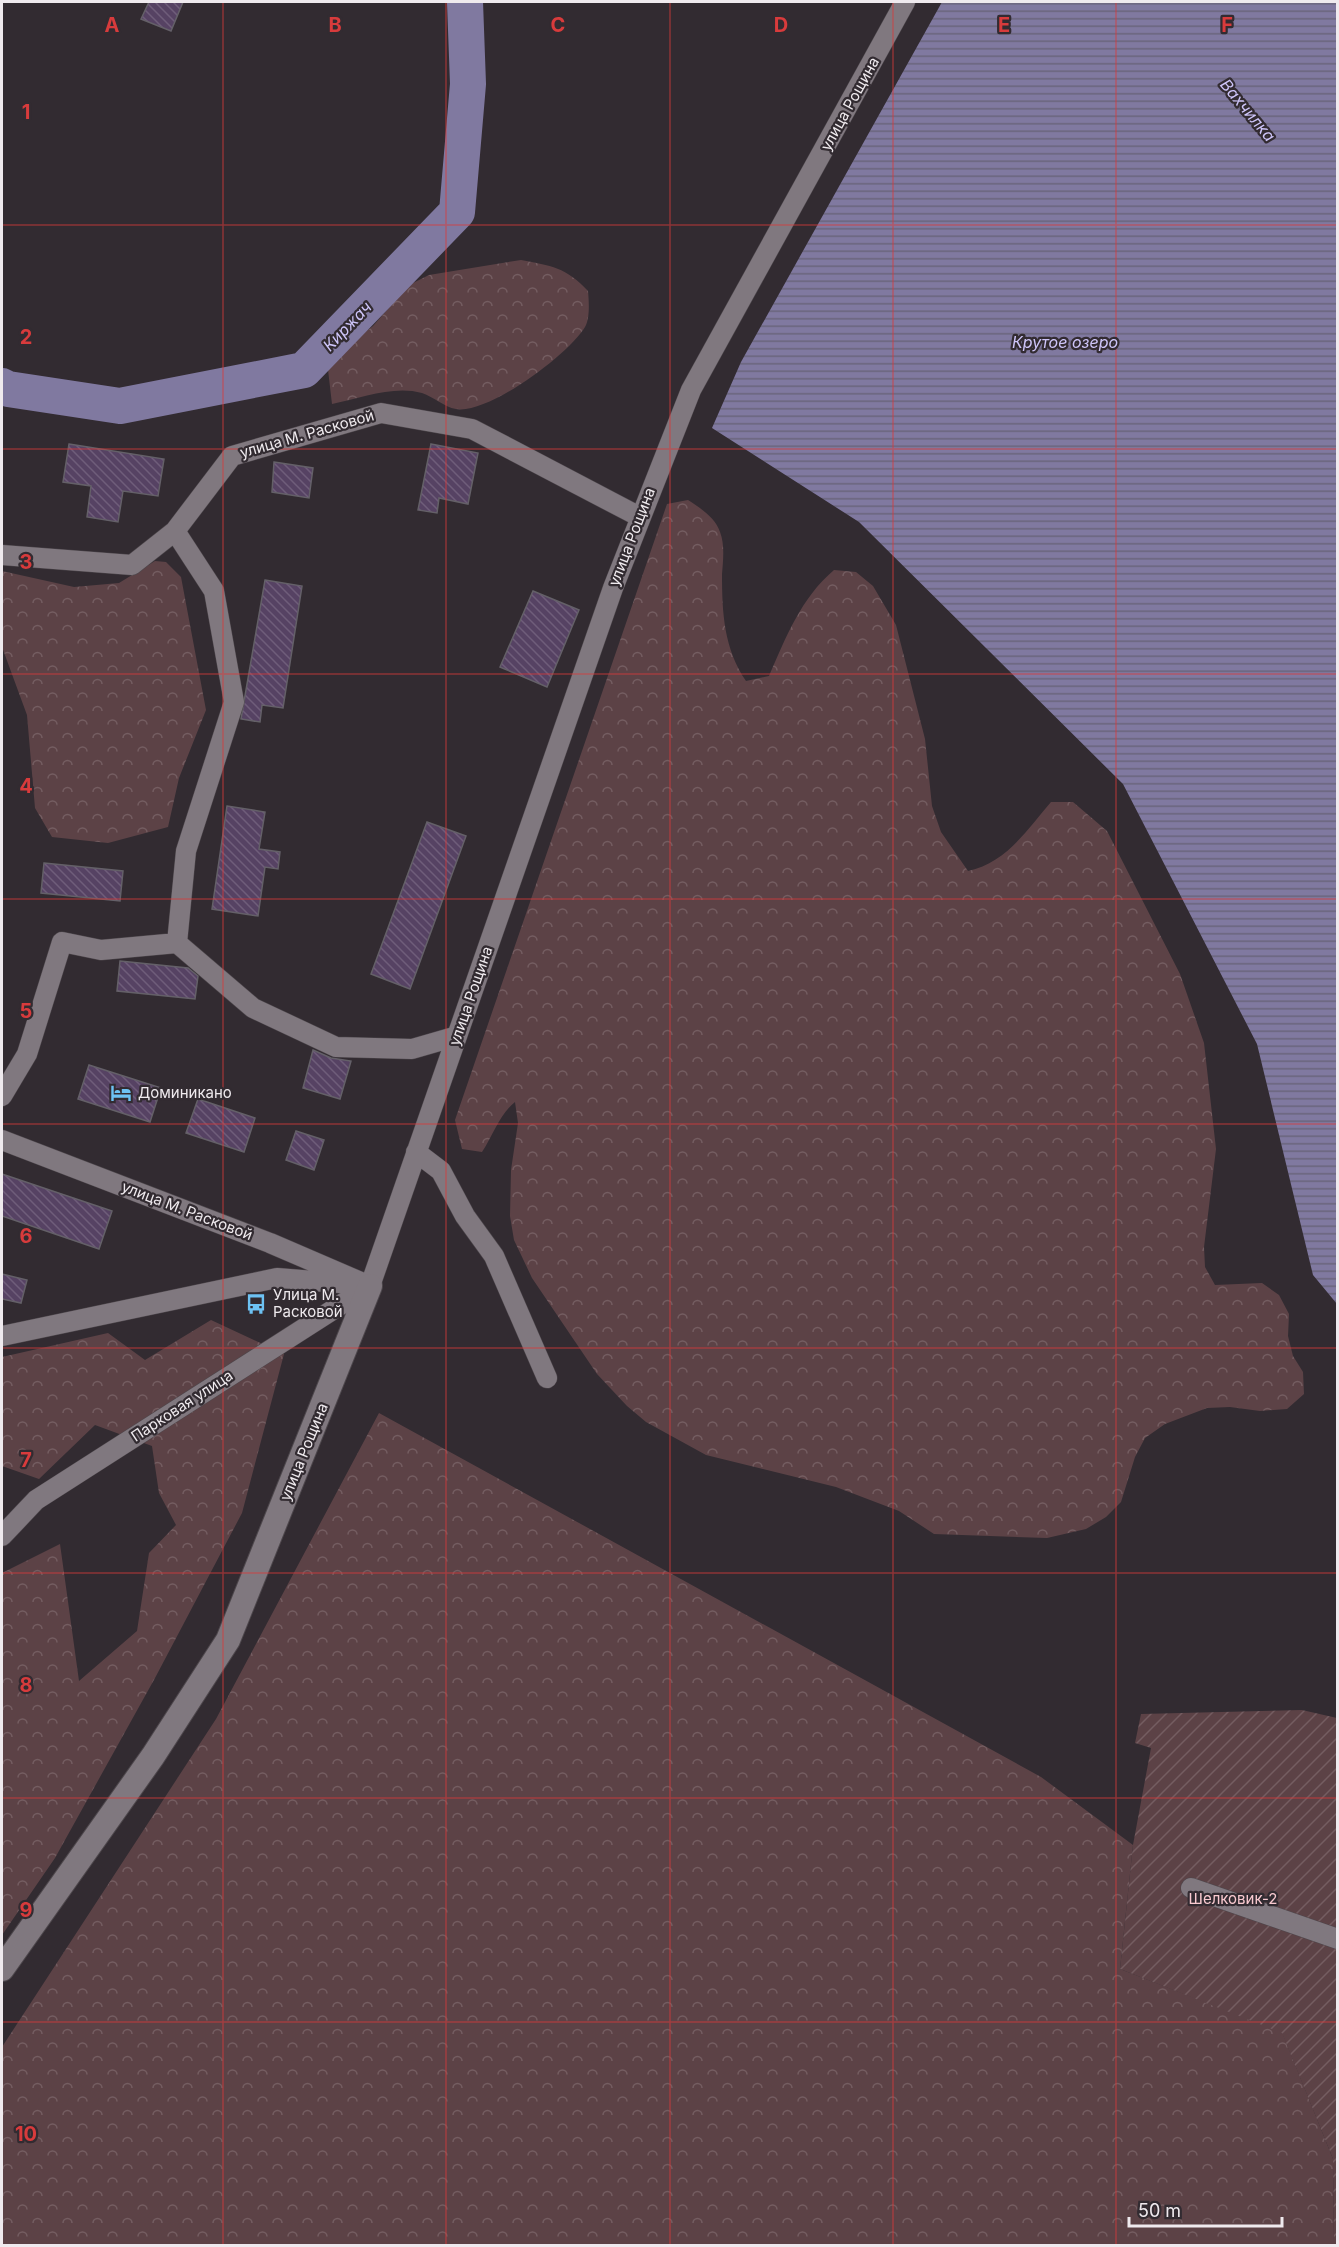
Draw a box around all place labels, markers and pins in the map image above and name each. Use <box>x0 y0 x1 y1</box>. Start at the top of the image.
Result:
hotel icon: Доминикано <box>109 1081 133 1105</box>
place label: Доминикано <box>138 1083 232 1102</box>
place label: Улица М. Расковой <box>273 1285 343 1321</box>
bus stop icon: Улица М. Расковой <box>244 1292 268 1316</box>

